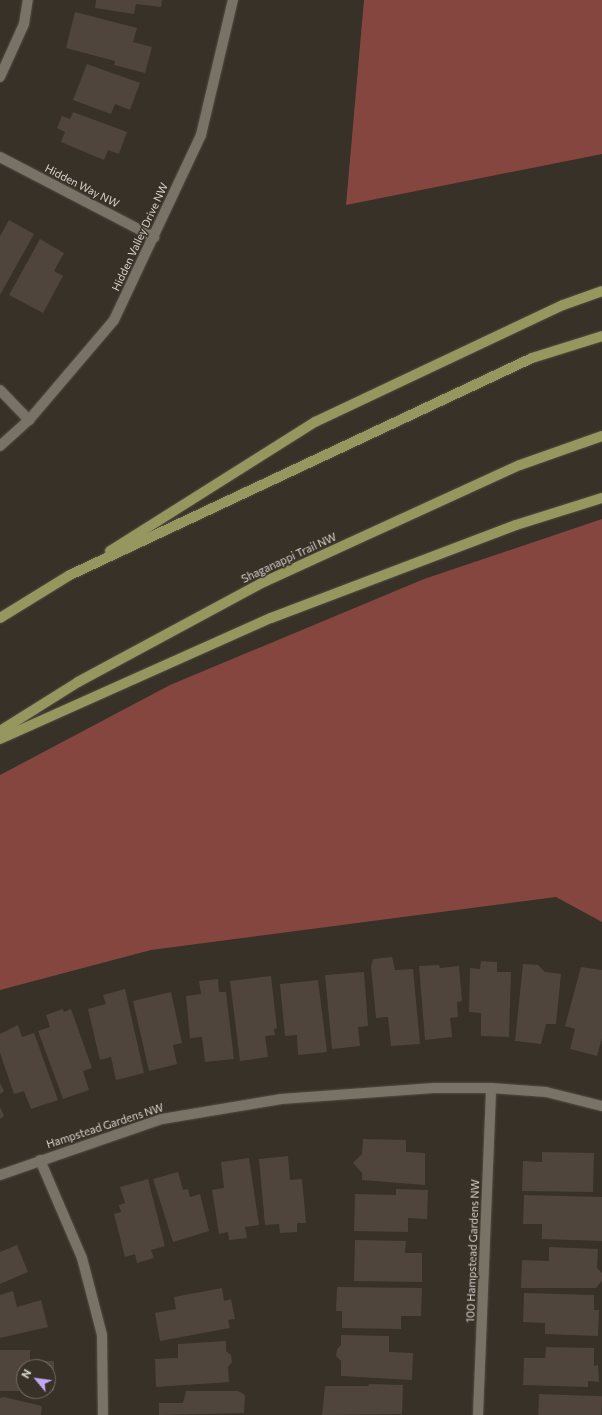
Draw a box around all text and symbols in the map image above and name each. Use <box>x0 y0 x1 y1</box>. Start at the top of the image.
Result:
street label: Hidden Way NW <box>43 162 121 210</box>
street label: Hidden Valley Drive NW <box>109 181 171 293</box>
street label: Shaganappi Trail NW <box>239 530 339 586</box>
street label: Hampstead Gardens NW <box>45 1101 165 1151</box>
street label: 100 Hampstead Gardens NW <box>464 1179 482 1323</box>
north arrow <box>16 1359 56 1399</box>
text: N <box>18 1367 34 1380</box>

